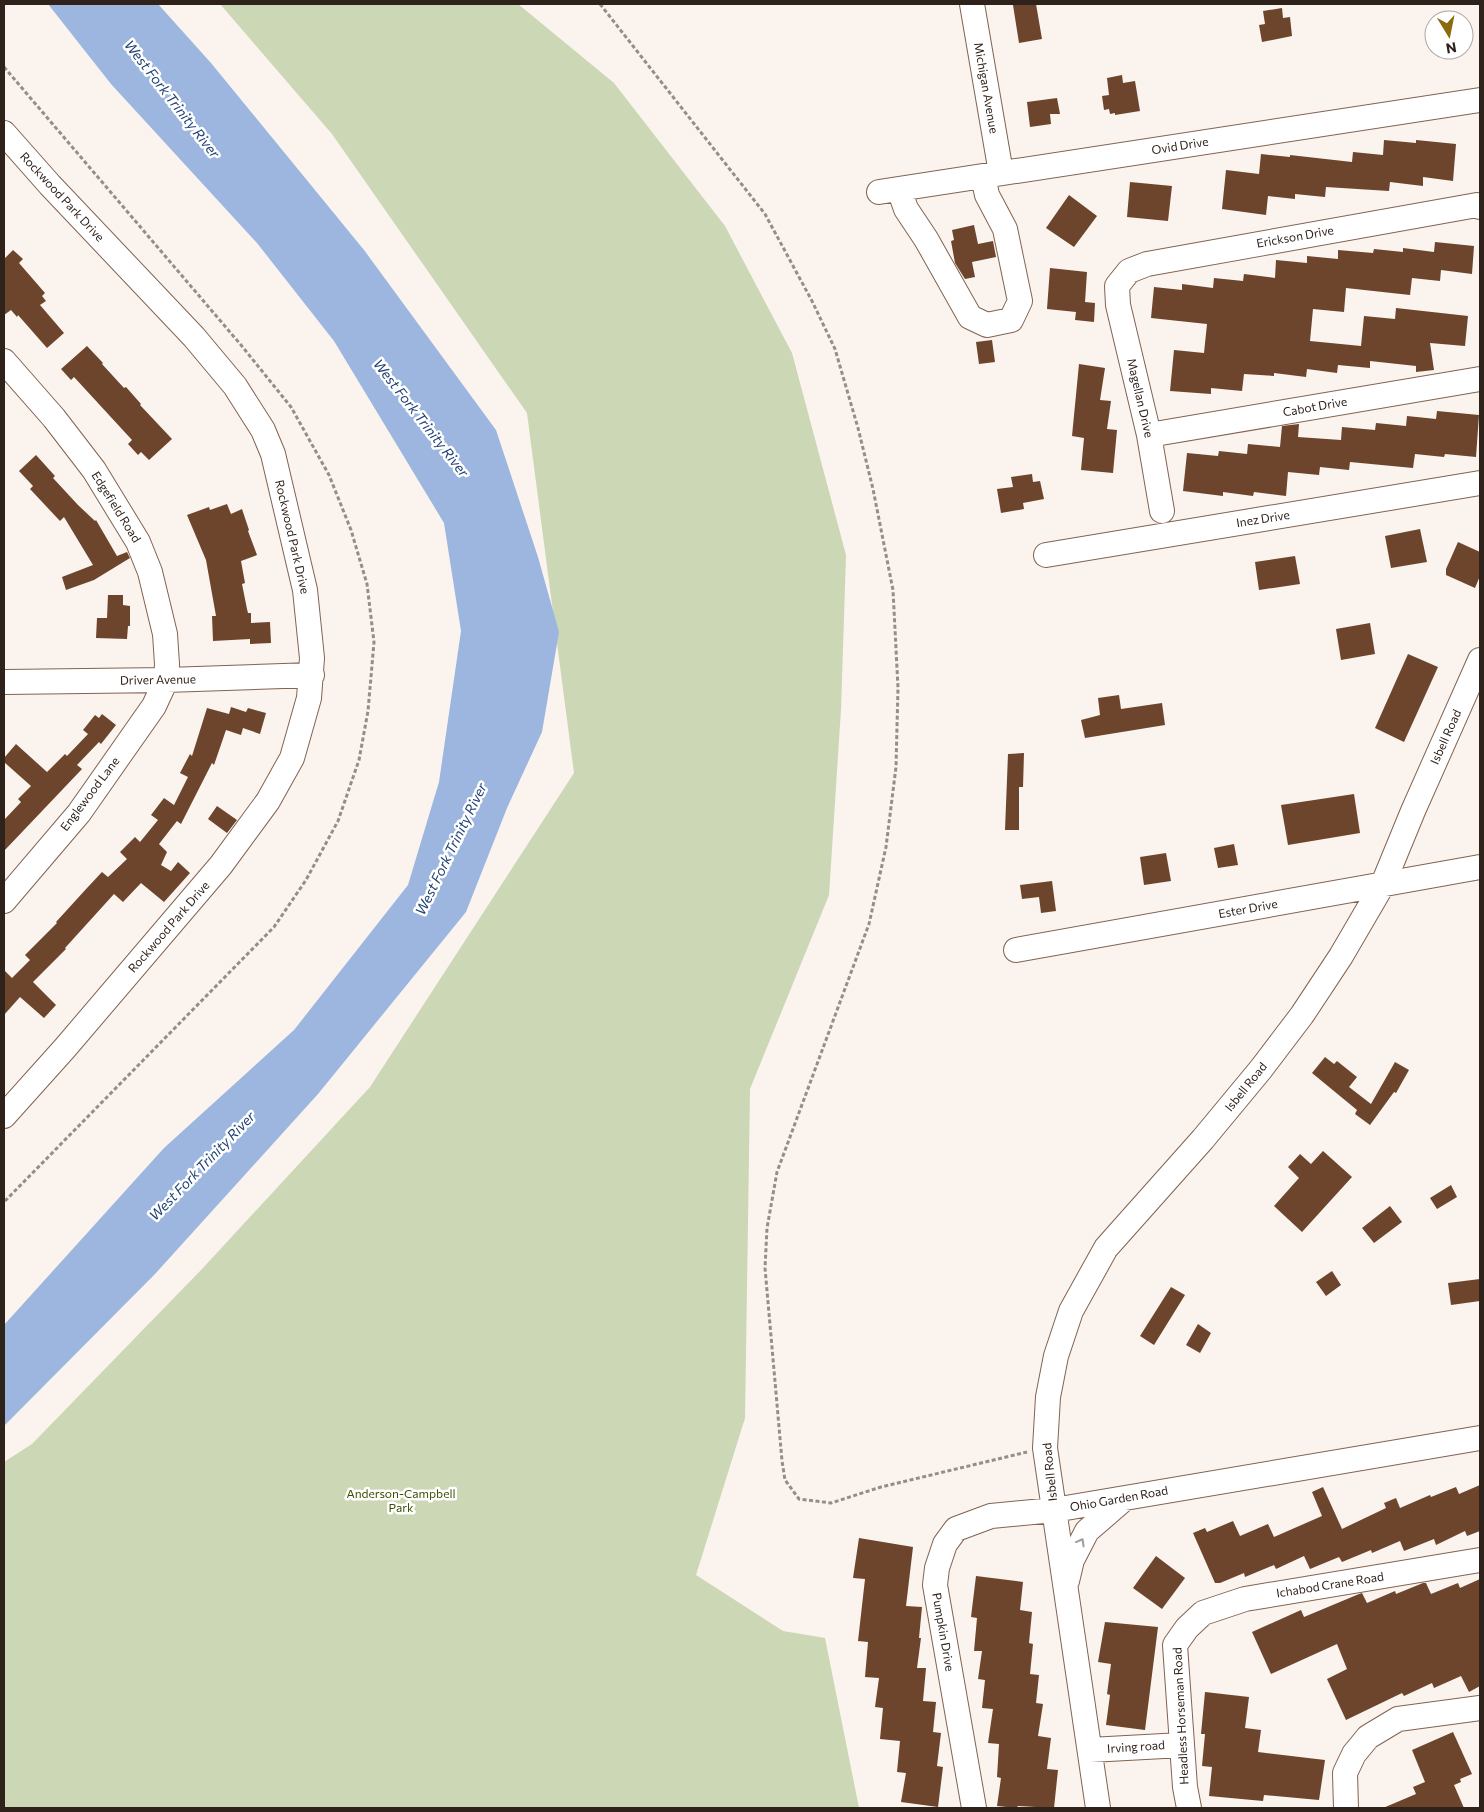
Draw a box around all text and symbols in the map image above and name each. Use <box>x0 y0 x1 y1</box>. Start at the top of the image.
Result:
north arrow <box>1424 10 1474 60</box>
water label: West Fork Trinity River <box>121 36 224 161</box>
text: N <box>1445 39 1458 58</box>
street label: Michigan Avenue <box>972 41 1002 135</box>
street label: Ovid Drive <box>1150 134 1209 156</box>
street label: Rockwood Park Drive <box>18 149 108 244</box>
street label: Erickson Drive <box>1255 222 1335 250</box>
water label: West Fork Trinity River <box>370 355 473 480</box>
street label: Magellan Drive <box>1125 357 1157 439</box>
street label: Cabot Drive <box>1282 393 1348 419</box>
street label: Edgefield Road <box>89 468 144 545</box>
street label: Rockwood Park Drive <box>273 478 313 595</box>
street label: Inez Drive <box>1235 507 1291 529</box>
street label: Driver Avenue <box>120 671 196 687</box>
street label: Isbell Road <box>1427 707 1463 766</box>
street label: Englewood Lane <box>57 754 122 833</box>
water label: West Fork Trinity River <box>411 780 490 918</box>
street label: Rockwood Park Drive <box>125 878 212 975</box>
street label: Ester Drive <box>1217 896 1278 920</box>
street label: Isbell Road <box>1221 1059 1269 1114</box>
water label: West Fork Trinity River <box>145 1107 258 1224</box>
street label: Isbell Road <box>1039 1442 1059 1502</box>
street label: Ohio Garden Road <box>1069 1482 1169 1514</box>
park label: Anderson-Campbell Park <box>346 1486 456 1514</box>
one-way arrow <box>1075 1538 1085 1547</box>
street label: Ichabod Crane Road <box>1275 1569 1385 1599</box>
street label: Pumpkin Drive <box>930 1591 958 1672</box>
street label: Headless Horseman Road <box>1169 1647 1191 1785</box>
street label: Irving road <box>1106 1737 1165 1755</box>

